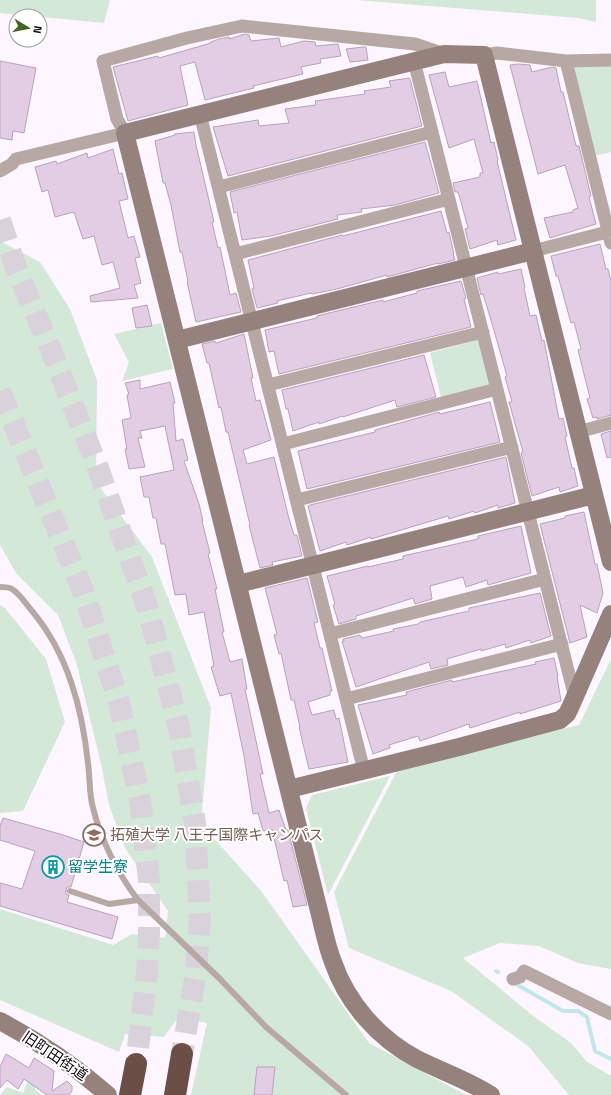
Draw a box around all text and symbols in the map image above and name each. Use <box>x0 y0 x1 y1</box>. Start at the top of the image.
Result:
north arrow <box>8 8 48 48</box>
text: N <box>29 25 46 35</box>
school or university icon: 拓殖大学 八王子国際キャンパス <box>81 822 107 848</box>
place label: 拓殖大学 八王子国際キャンパス <box>110 823 323 846</box>
building icon: 留学生寮 <box>40 854 66 880</box>
place label: 留学生寮 <box>68 855 128 878</box>
street label: 旧町田街道 <box>18 1025 93 1086</box>

